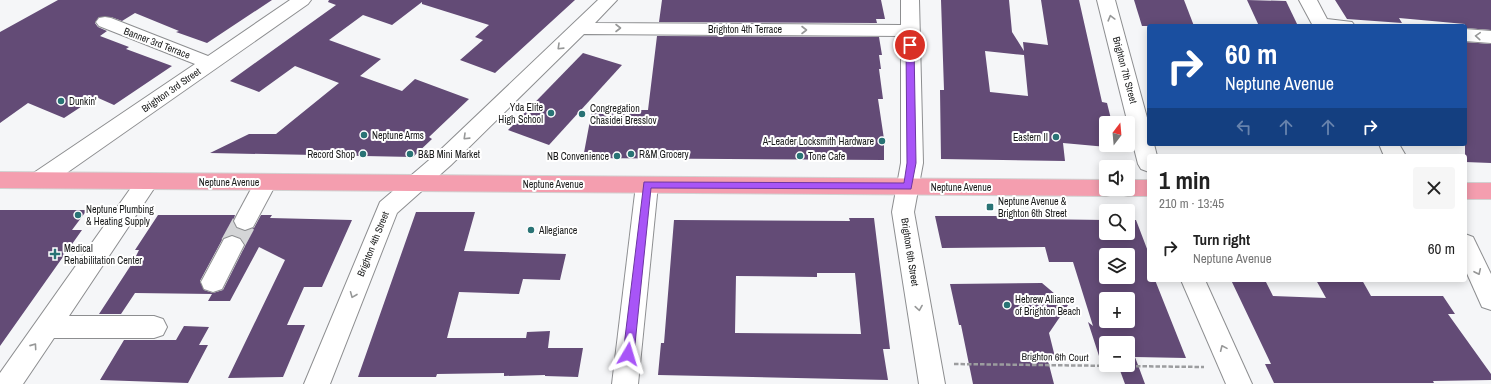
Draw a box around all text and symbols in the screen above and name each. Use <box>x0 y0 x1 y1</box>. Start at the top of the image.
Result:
one-way arrow <box>1107 14 1116 21</box>
street label: Brighton 4th Terrace <box>708 23 783 36</box>
street label: Banner 3rd Terrace <box>122 24 192 62</box>
one-way arrow <box>615 24 621 32</box>
one-way arrow <box>801 26 807 34</box>
pin <box>893 28 927 62</box>
one-way arrow <box>1475 32 1481 41</box>
icon: arrive <box>899 34 921 56</box>
street label: Brighton 7th Street <box>1110 35 1140 106</box>
text: 60 m <box>1225 35 1277 73</box>
icon: right <box>1159 40 1211 92</box>
one-way arrow <box>557 42 565 49</box>
street label: Brighton 3rd Street <box>139 64 204 115</box>
text: Neptune Avenue <box>1225 71 1334 96</box>
place label: Dunkin' <box>69 95 97 108</box>
marker: Dunkin' <box>56 96 66 106</box>
place label: Yda Elite High School <box>498 101 543 126</box>
place label: Congregation Chasidei Bresslov <box>590 102 657 127</box>
marker: Yda Elite High School <box>546 108 556 118</box>
marker: Congregation Chasidei Bresslov <box>577 109 587 119</box>
north arrow <box>1099 116 1135 152</box>
map controls <box>1099 116 1135 372</box>
icon: left <box>1233 116 1255 138</box>
icon: ahead <box>1275 116 1297 138</box>
icon: ahead <box>1317 116 1339 138</box>
icon: right <box>1359 116 1381 138</box>
place label: Neptune Arms <box>372 129 424 142</box>
marker: Neptune Arms <box>359 130 369 140</box>
place label: Eastern II <box>1013 131 1048 144</box>
one-way arrow <box>463 132 471 140</box>
marker: Eastern II <box>1051 132 1061 142</box>
place label: A-Leader Locksmith Hardware <box>762 135 874 148</box>
marker: A-Leader Locksmith Hardware <box>877 136 887 146</box>
place label: Record Shop <box>307 148 355 161</box>
place label: B&B Mini Market <box>418 148 481 161</box>
place label: R&M Grocery <box>639 148 690 161</box>
marker: Record Shop <box>358 149 368 159</box>
marker: B&B Mini Market <box>405 149 415 159</box>
marker: R&M Grocery <box>626 149 636 159</box>
place label: NB Convenience <box>547 150 609 163</box>
place label: Tone Cafe <box>808 150 846 163</box>
marker: NB Convenience <box>612 151 622 161</box>
marker: Tone Cafe <box>795 151 805 161</box>
button: sound <box>1099 160 1135 196</box>
text: 1 min <box>1159 164 1210 196</box>
button: close <box>1413 167 1455 209</box>
street label: Neptune Avenue <box>199 176 260 189</box>
street label: Neptune Avenue <box>523 178 584 191</box>
street label: Neptune Avenue <box>931 181 992 194</box>
place label: Neptune Avenue & Brighton 6th Street <box>998 195 1068 220</box>
text: 210 m · 13:45 <box>1159 195 1224 212</box>
marker: Neptune Avenue & Brighton 6th Street <box>985 202 995 212</box>
place label: Neptune Plumbing & Heating Supply <box>86 203 154 228</box>
button: search <box>1099 204 1135 240</box>
street label: Brighton 4th Street <box>354 209 392 278</box>
marker: Neptune Plumbing & Heating Supply <box>73 210 83 220</box>
street label: Brighton 6th Street <box>898 217 922 288</box>
place label: Allegiance <box>538 224 578 237</box>
marker: Allegiance <box>526 225 536 235</box>
text: Turn right <box>1193 229 1250 250</box>
icon: right <box>1159 237 1181 259</box>
text: 60 m <box>1428 238 1455 259</box>
place label: Medical Rehabilitation Center <box>64 242 142 267</box>
marker: Medical Rehabilitation Center <box>49 248 61 260</box>
button: layers <box>1099 248 1135 284</box>
text: Neptune Avenue <box>1193 250 1272 267</box>
one-way arrow <box>1473 267 1481 275</box>
one-way arrow <box>349 292 357 299</box>
button: + <box>1099 292 1135 328</box>
place label: Hebrew Alliance of Brighton Beach <box>1015 293 1081 318</box>
marker: Hebrew Alliance of Brighton Beach <box>1002 300 1012 310</box>
one-way arrow <box>914 305 923 311</box>
position arrow <box>607 333 649 375</box>
button: − <box>1099 336 1135 372</box>
one-way arrow <box>29 343 37 350</box>
one-way arrow <box>1220 345 1228 353</box>
street label: Brighton 6th Court <box>1021 350 1089 364</box>

